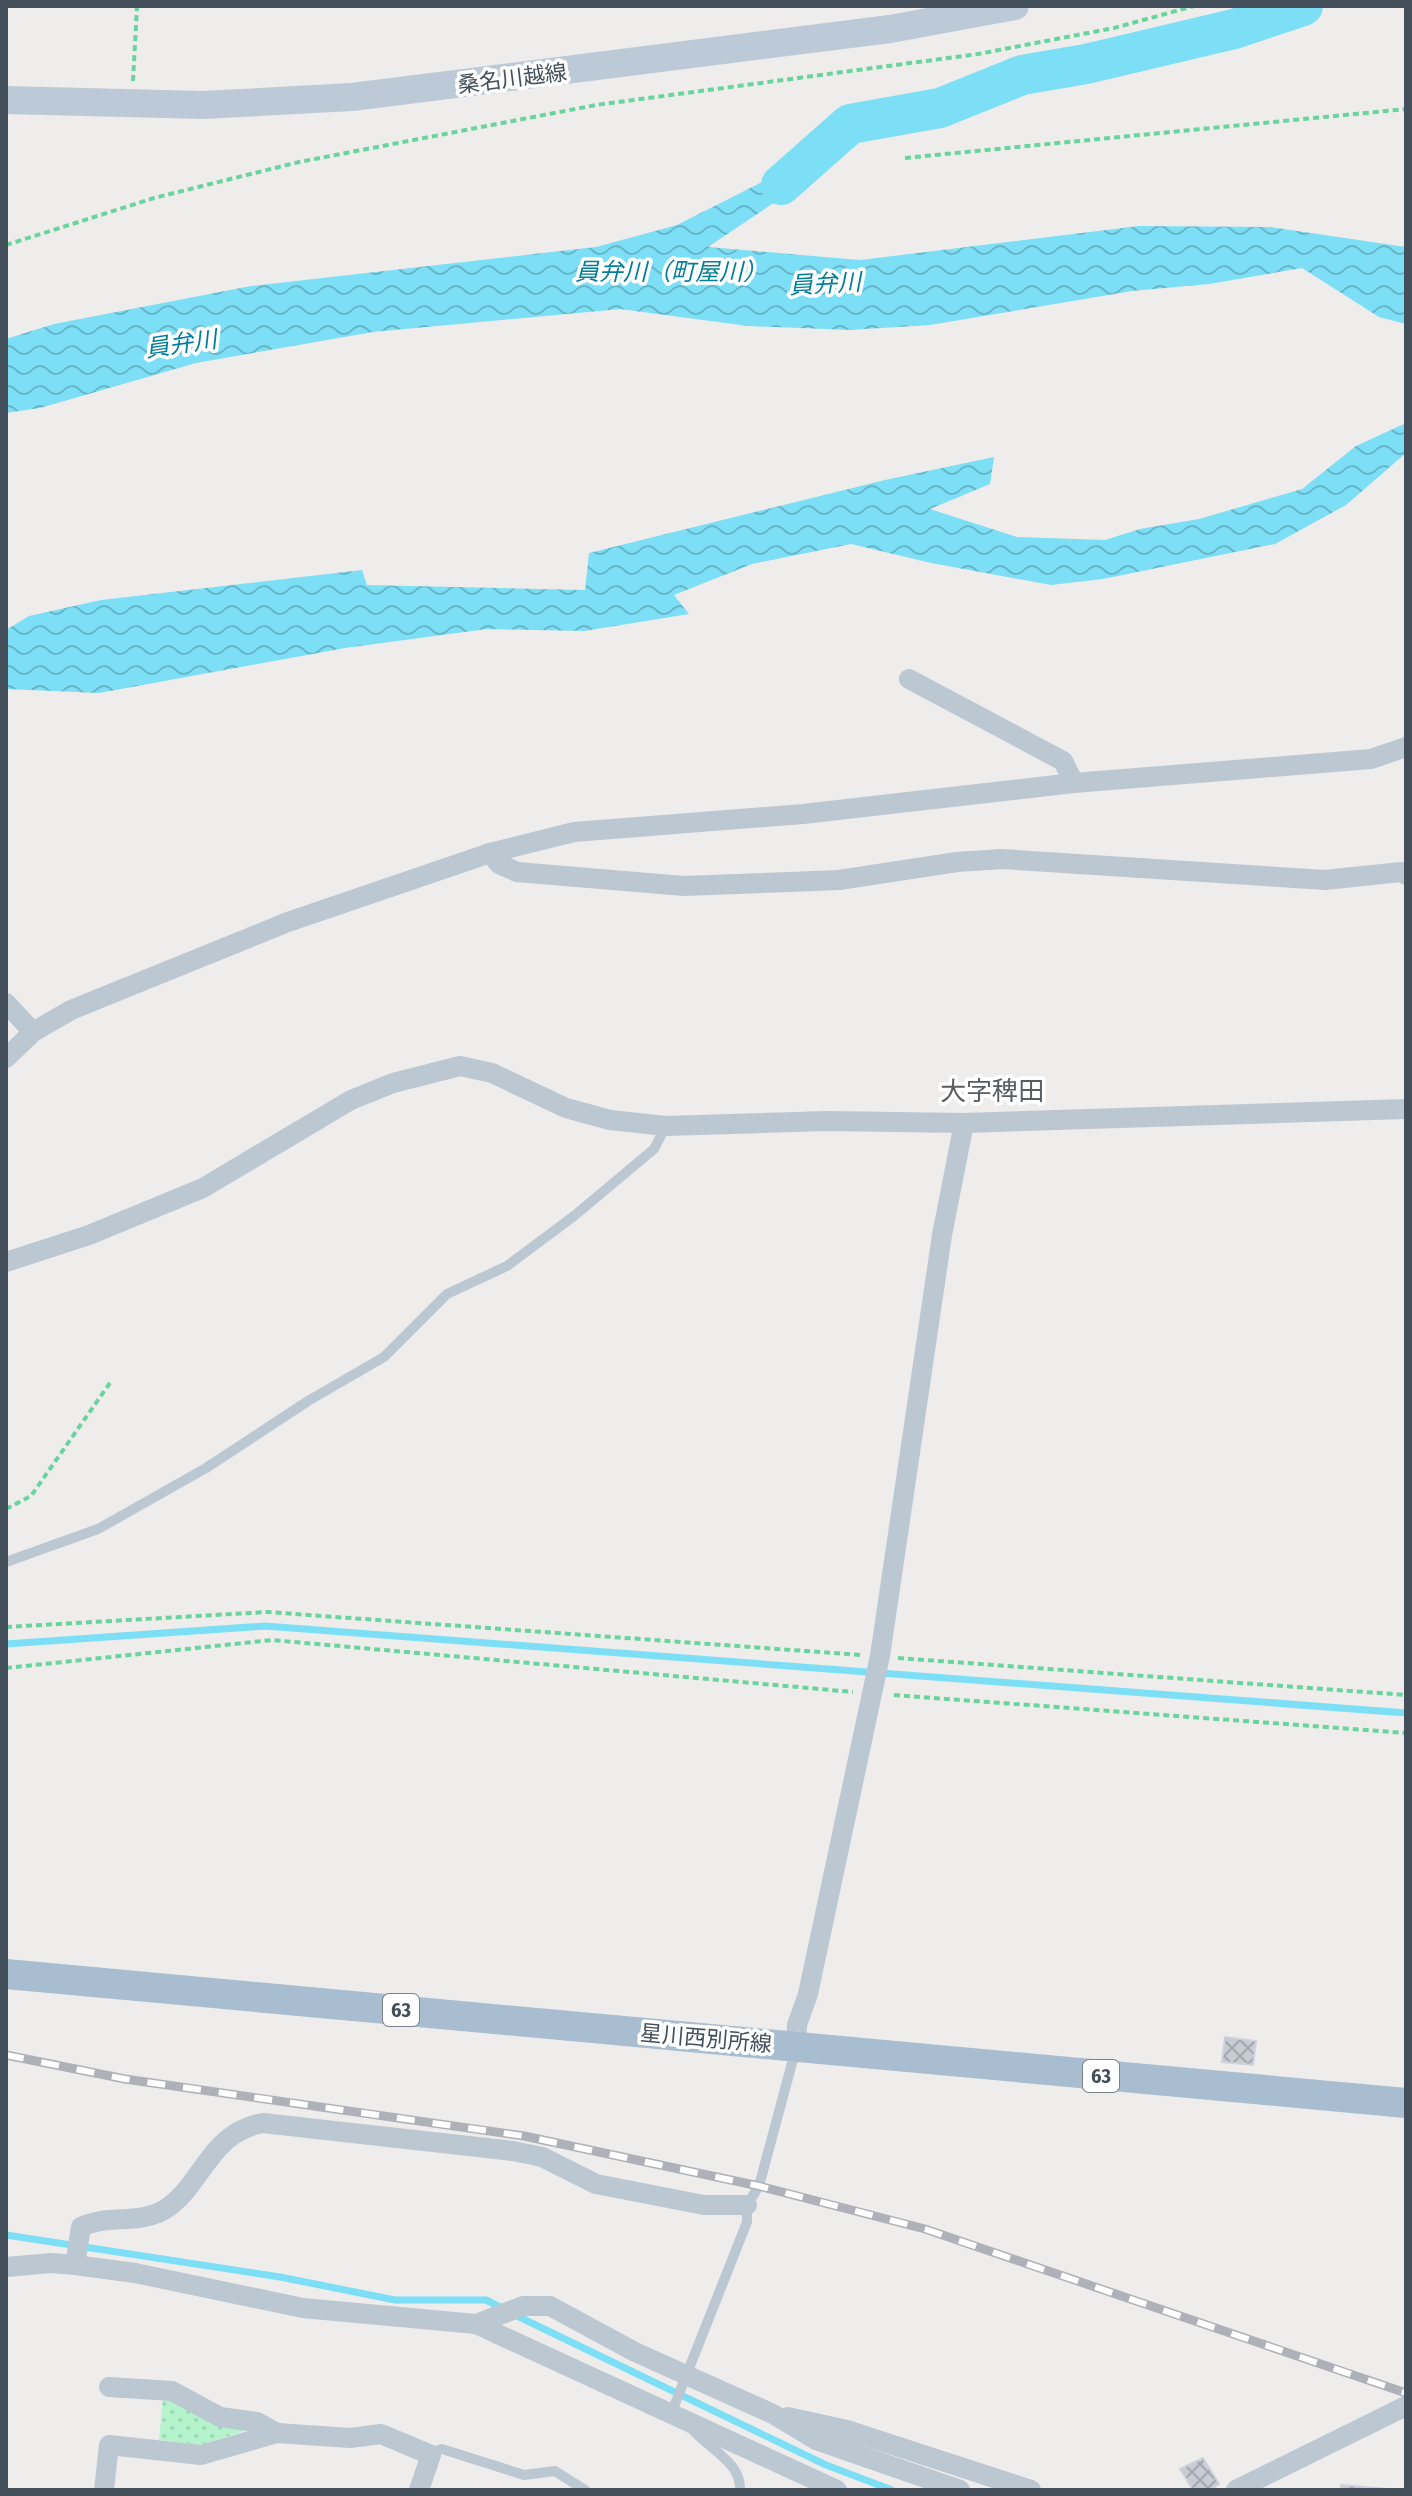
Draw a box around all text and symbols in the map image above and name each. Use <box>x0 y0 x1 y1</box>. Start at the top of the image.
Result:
street label: 桑名川越線 <box>456 58 568 99</box>
water label: 員弁川（町屋川） <box>575 258 767 286</box>
water label: 員弁川 <box>788 268 865 300</box>
water label: 員弁川 <box>143 325 222 363</box>
district label: 大字稗田 <box>940 1076 1044 1107</box>
road number: 63 <box>383 1994 419 2026</box>
street label: 星川西別所線 <box>639 2019 773 2058</box>
road number: 63 <box>1083 2060 1119 2092</box>

